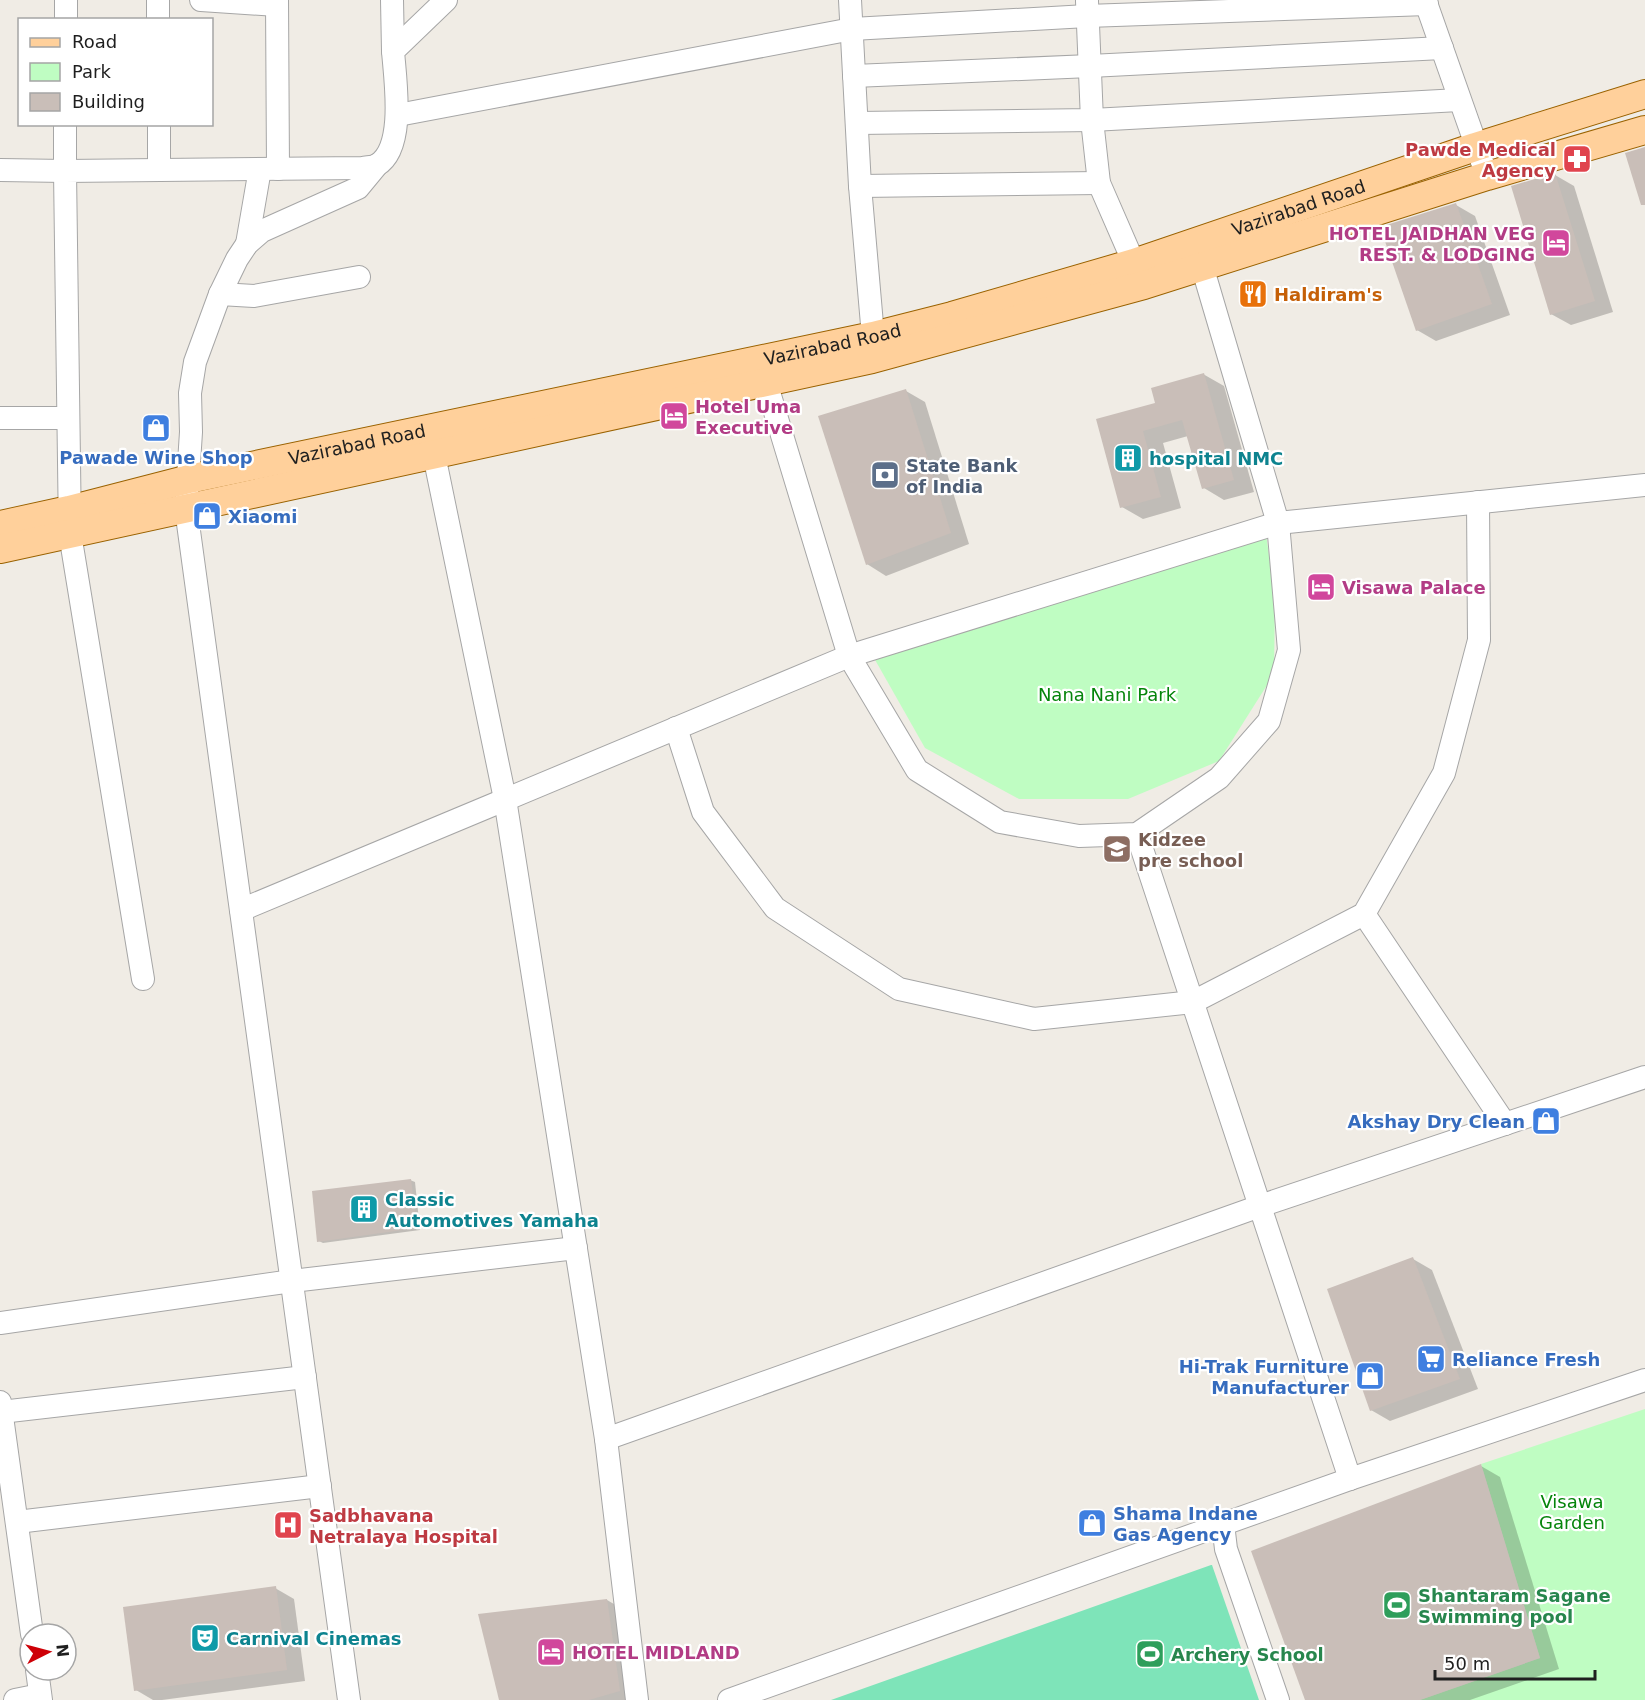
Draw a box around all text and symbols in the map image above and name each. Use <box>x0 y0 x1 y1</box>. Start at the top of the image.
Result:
legend <box>18 18 213 126</box>
text: Road <box>72 31 117 52</box>
text: Park <box>72 61 111 82</box>
text: Building <box>72 91 145 112</box>
place label: Pawde Medical Agency <box>1405 139 1556 181</box>
pharmacy icon: Pawde Medical Agency <box>1561 143 1593 175</box>
street label: Vazirabad Road <box>1229 175 1368 240</box>
place label: HOTEL JAIDHAN VEG REST. & LODGING <box>1329 223 1535 265</box>
hotel icon: HOTEL JAIDHAN VEG REST. & LODGING <box>1540 227 1572 259</box>
restaurant icon: Haldiram's <box>1237 278 1269 310</box>
place label: Haldiram's <box>1274 284 1382 305</box>
street label: Vazirabad Road <box>762 319 903 369</box>
place label: Hotel Uma Executive <box>695 396 801 438</box>
hotel icon: Hotel Uma Executive <box>658 400 690 432</box>
shop icon: Pawade Wine Shop <box>140 412 172 444</box>
street label: Vazirabad Road <box>286 419 427 468</box>
building icon: hospital NMC <box>1112 442 1144 474</box>
place label: Pawade Wine Shop <box>59 447 253 468</box>
place label: hospital NMC <box>1149 448 1283 469</box>
place label: State Bank of India <box>906 455 1018 497</box>
bank icon: State Bank of India <box>869 459 901 491</box>
shop icon: Xiaomi <box>191 500 223 532</box>
place label: Xiaomi <box>228 506 298 527</box>
hotel icon: Visawa Palace <box>1305 571 1337 603</box>
place label: Visawa Palace <box>1342 577 1486 598</box>
park label: Nana Nani Park <box>1038 684 1177 705</box>
place label: Kidzee pre school <box>1138 829 1243 871</box>
school or university icon: Kidzee pre school <box>1101 833 1133 865</box>
shop icon: Akshay Dry Clean <box>1530 1105 1562 1137</box>
place label: Akshay Dry Clean <box>1348 1111 1525 1132</box>
place label: Classic Automotives Yamaha <box>385 1189 599 1231</box>
building icon: Classic Automotives Yamaha <box>348 1193 380 1225</box>
supermarket icon: Reliance Fresh <box>1415 1343 1447 1375</box>
place label: Reliance Fresh <box>1452 1349 1600 1370</box>
place label: Hi-Trak Furniture Manufacturer <box>1179 1356 1349 1398</box>
shop icon: Hi-Trak Furniture Manufacturer <box>1354 1360 1386 1392</box>
park label: Visawa Garden <box>1539 1491 1605 1533</box>
place label: Shama Indane Gas Agency <box>1113 1503 1258 1545</box>
place label: Sadbhavana Netralaya Hospital <box>309 1505 498 1547</box>
shop icon: Shama Indane Gas Agency <box>1076 1507 1108 1539</box>
hospital icon: Sadbhavana Netralaya Hospital <box>272 1509 304 1541</box>
place label: Shantaram Sagane Swimming pool <box>1418 1585 1611 1627</box>
sports icon: Shantaram Sagane Swimming pool <box>1381 1589 1413 1621</box>
north arrow <box>18 1622 78 1682</box>
theatre icon: Carnival Cinemas <box>189 1622 221 1654</box>
place label: Carnival Cinemas <box>226 1628 402 1649</box>
hotel icon: HOTEL MIDLAND <box>535 1636 567 1668</box>
sports icon: Archery School <box>1134 1638 1166 1670</box>
place label: HOTEL MIDLAND <box>572 1642 740 1663</box>
text: N <box>52 1643 73 1658</box>
scale bar <box>1435 1643 1596 1681</box>
place label: Archery School <box>1171 1644 1324 1665</box>
text: 50 m <box>1444 1653 1490 1674</box>

